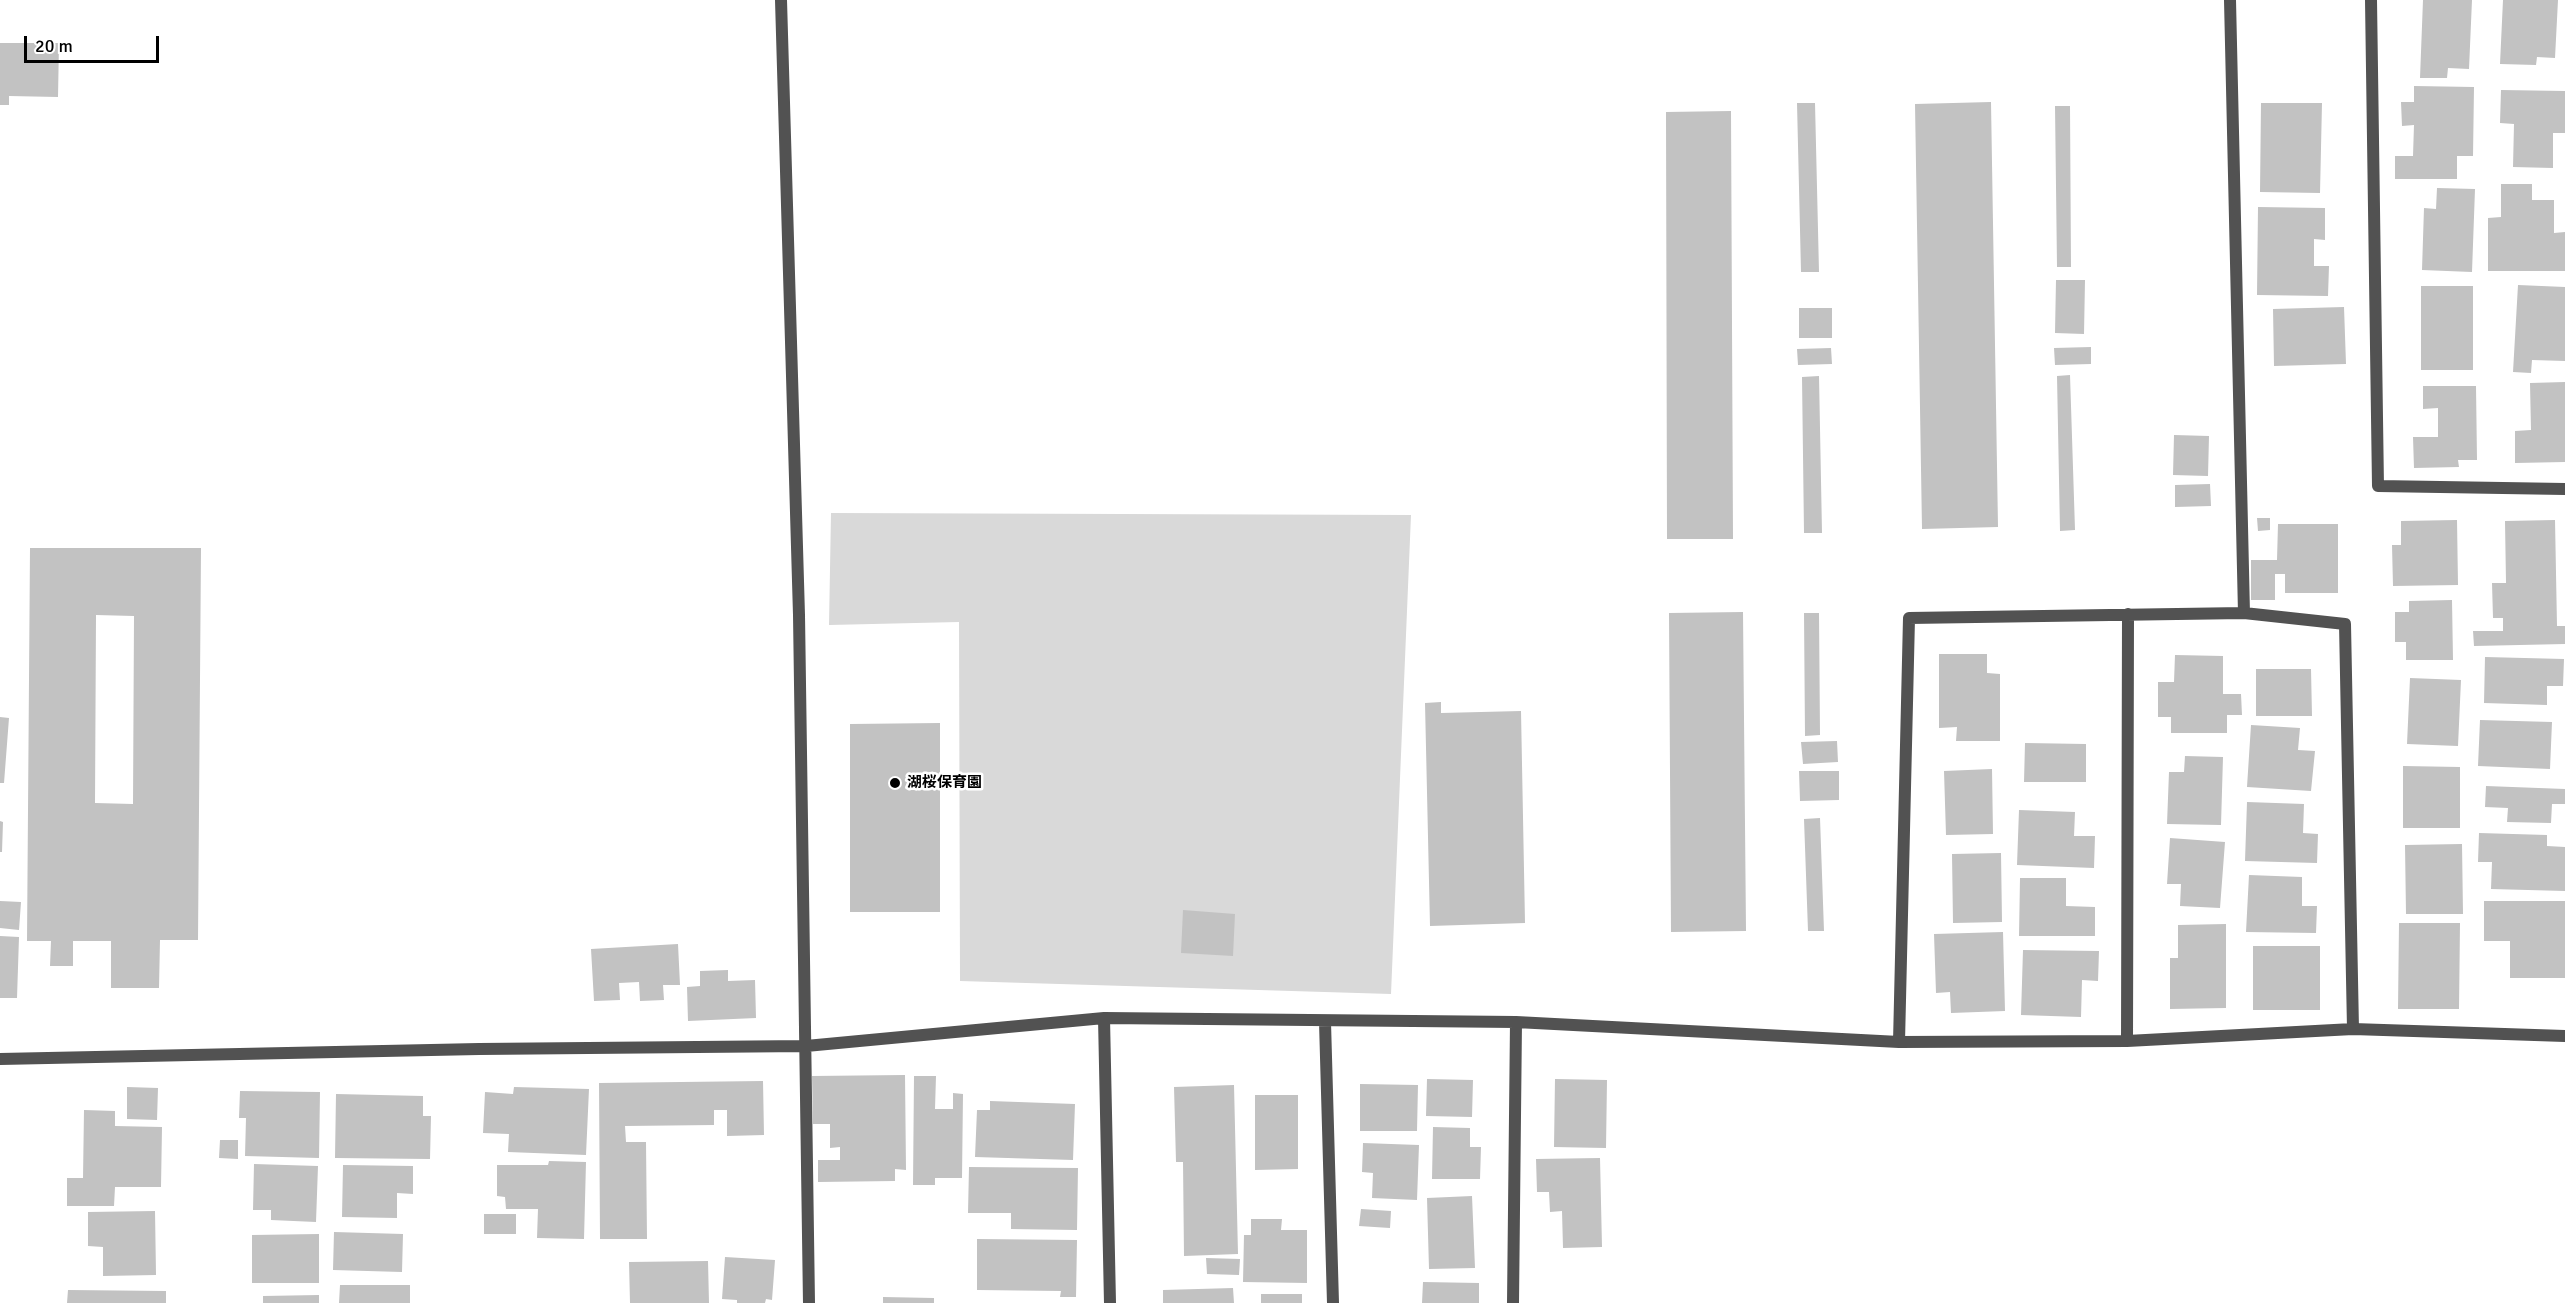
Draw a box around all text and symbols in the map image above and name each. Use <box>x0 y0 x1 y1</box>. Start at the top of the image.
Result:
scale bar <box>27 24 162 62</box>
text: 20 m <box>35 35 73 57</box>
place label: 湖桜保育園 <box>907 774 982 792</box>
marker: 湖桜保育園 <box>888 776 902 790</box>

